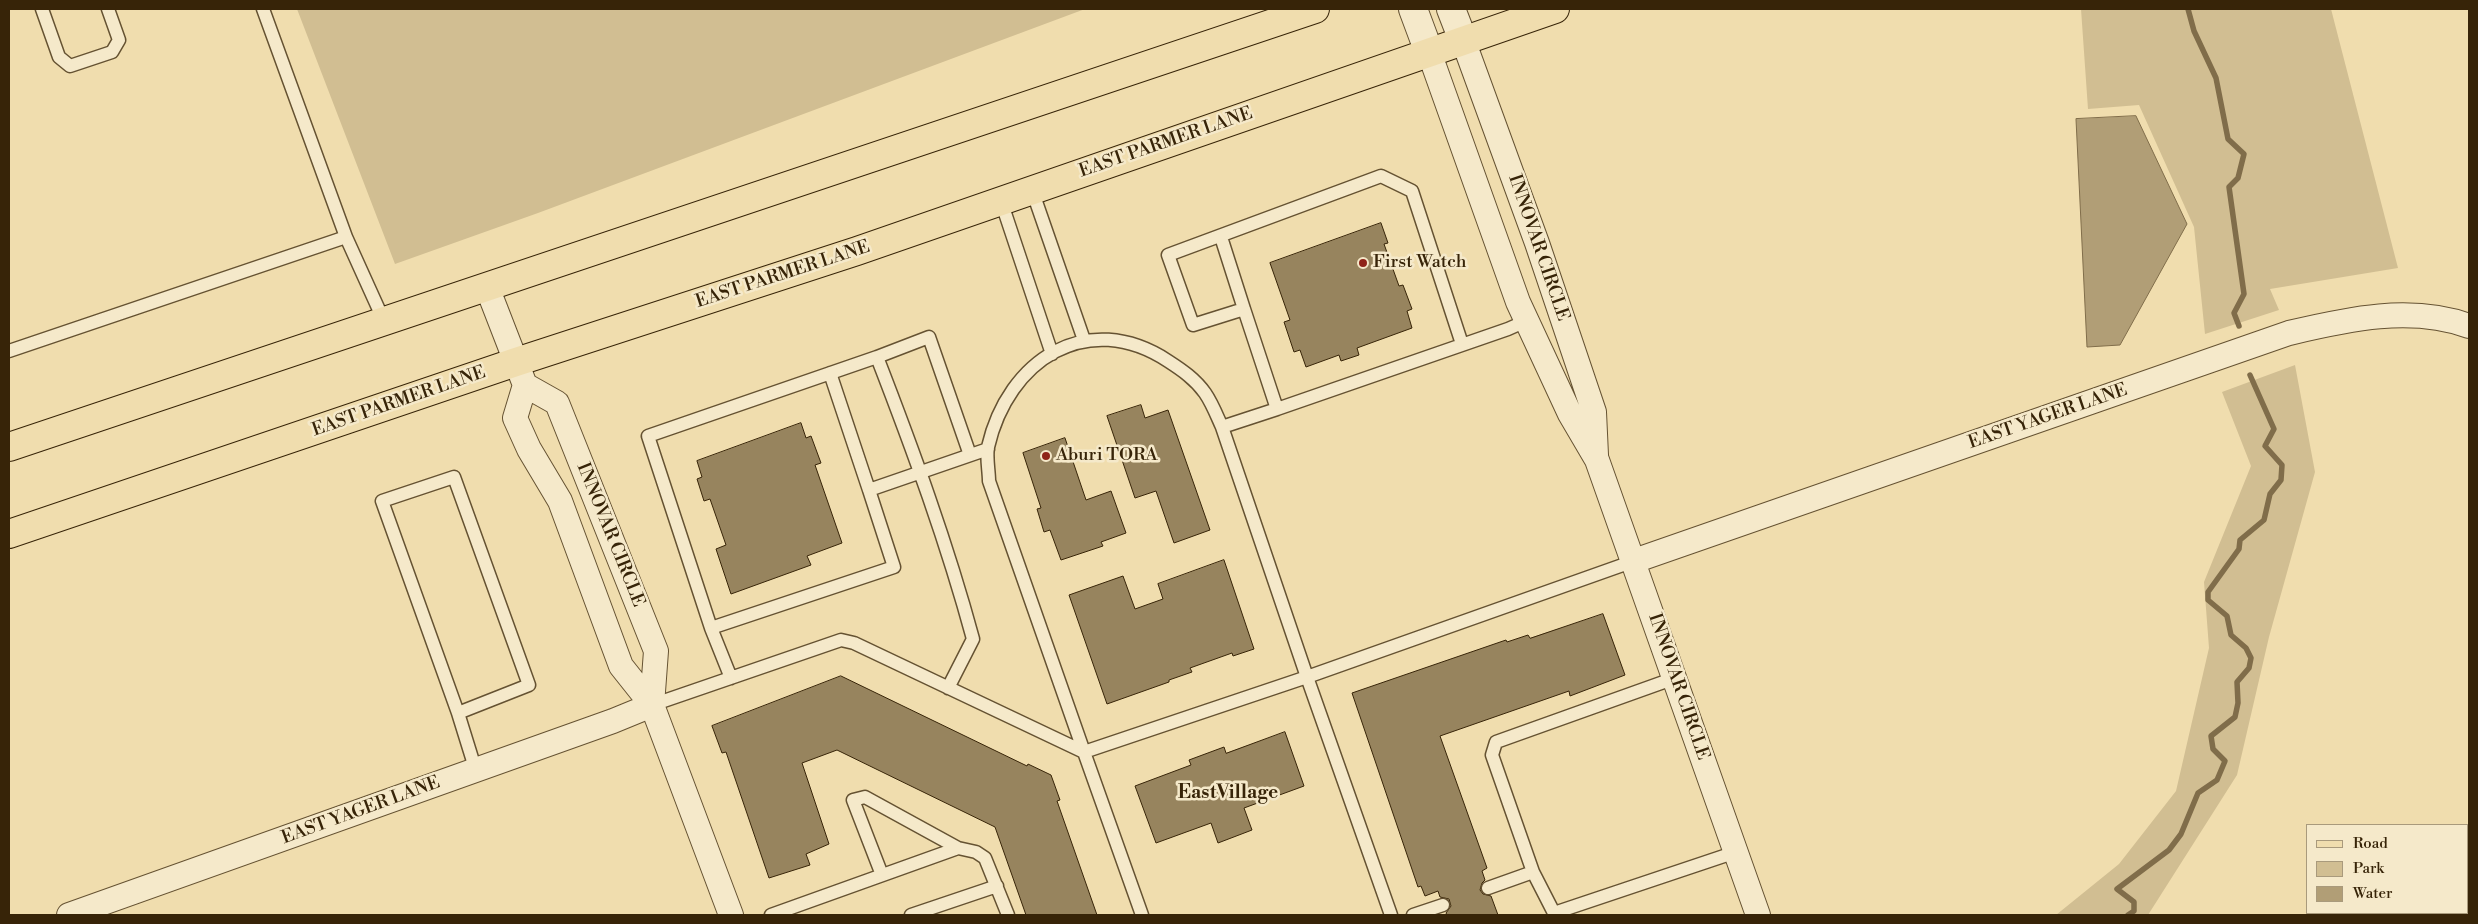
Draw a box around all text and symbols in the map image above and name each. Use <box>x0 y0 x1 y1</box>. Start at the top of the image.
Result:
street label: EAST PARMER LANE <box>1076 103 1256 183</box>
street label: INNOVAR CIRCLE <box>1503 172 1573 324</box>
street label: EAST PARMER LANE <box>693 237 873 313</box>
place label: First Watch <box>1373 252 1467 274</box>
marker: First Watch <box>1357 257 1369 269</box>
street label: EAST PARMER LANE <box>309 362 489 442</box>
street label: EAST YAGER LANE <box>1966 380 2130 454</box>
place label: Aburi TORA <box>1056 445 1158 467</box>
marker: Aburi TORA <box>1040 450 1052 462</box>
street label: INNOVAR CIRCLE <box>571 460 649 610</box>
street label: INNOVAR CIRCLE <box>1643 611 1713 763</box>
street label: EAST YAGER LANE <box>279 772 443 850</box>
district label: EastVillage <box>1178 782 1278 804</box>
legend <box>2306 824 2468 914</box>
text: Road <box>2353 834 2388 853</box>
text: Park <box>2353 859 2384 878</box>
text: Water <box>2353 884 2392 903</box>

